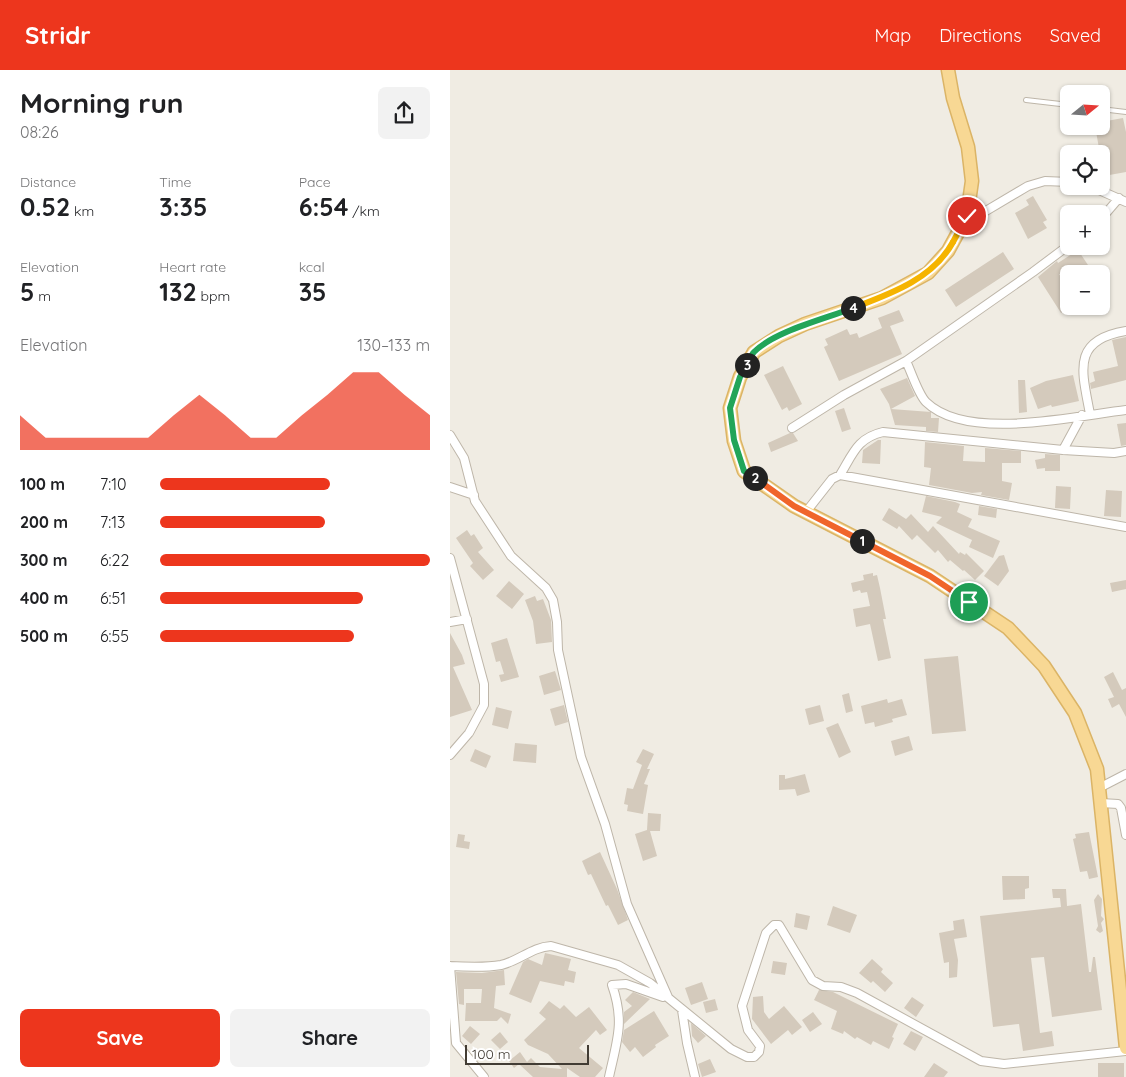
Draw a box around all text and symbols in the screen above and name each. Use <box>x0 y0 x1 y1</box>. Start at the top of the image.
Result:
text: Stridr <box>25 20 91 50</box>
text: Map <box>874 24 911 47</box>
text: Directions <box>939 24 1022 47</box>
text: Saved <box>1050 24 1101 47</box>
text: Morning run <box>20 85 184 120</box>
north arrow <box>1060 85 1110 135</box>
map controls <box>1060 85 1110 315</box>
button: share <box>378 87 430 139</box>
text: 08:26 <box>20 122 59 142</box>
button: locate <box>1060 145 1110 195</box>
text: Distance <box>20 173 76 191</box>
text: Time <box>159 173 191 191</box>
text: Pace <box>299 173 331 191</box>
text: 0.52 <box>20 191 70 222</box>
text: 3:35 <box>159 191 207 222</box>
text: 6:54 <box>299 191 348 222</box>
pin <box>946 195 988 237</box>
text: km <box>70 202 94 220</box>
text: /km <box>348 202 380 220</box>
icon: check <box>953 202 981 230</box>
button: + <box>1060 205 1110 255</box>
text: Elevation <box>20 258 79 276</box>
text: Heart rate <box>159 258 226 276</box>
text: kcal <box>299 258 325 276</box>
button: − <box>1060 265 1110 315</box>
text: 5 <box>20 276 34 307</box>
text: 132 <box>159 276 197 307</box>
text: 35 <box>299 276 326 307</box>
text: m <box>34 287 51 305</box>
text: bpm <box>197 287 230 305</box>
pin: 4 <box>840 296 866 320</box>
text: 4 <box>849 299 858 317</box>
text: Elevation <box>20 335 87 355</box>
text: 130–133 m <box>357 335 430 355</box>
pin: 3 <box>734 352 760 378</box>
text: 3 <box>744 356 751 374</box>
pin: 2 <box>742 466 768 490</box>
text: 2 <box>752 469 759 487</box>
text: 100 m <box>20 474 65 494</box>
text: 7:10 <box>100 474 127 494</box>
text: 200 m <box>20 512 68 532</box>
text: 7:13 <box>100 512 126 532</box>
pin: 1 <box>850 528 874 554</box>
text: 1 <box>860 532 865 550</box>
text: 300 m <box>20 550 67 570</box>
text: 6:22 <box>100 550 129 570</box>
pin <box>948 581 990 623</box>
text: 400 m <box>20 588 68 608</box>
text: 6:51 <box>100 588 126 608</box>
icon: arrive <box>955 588 983 616</box>
text: 500 m <box>20 626 68 646</box>
text: 6:55 <box>100 626 129 646</box>
button: Save <box>20 1009 220 1067</box>
button: Share <box>230 1009 430 1067</box>
scale bar <box>465 1042 589 1065</box>
text: 100 m <box>472 1045 510 1063</box>

